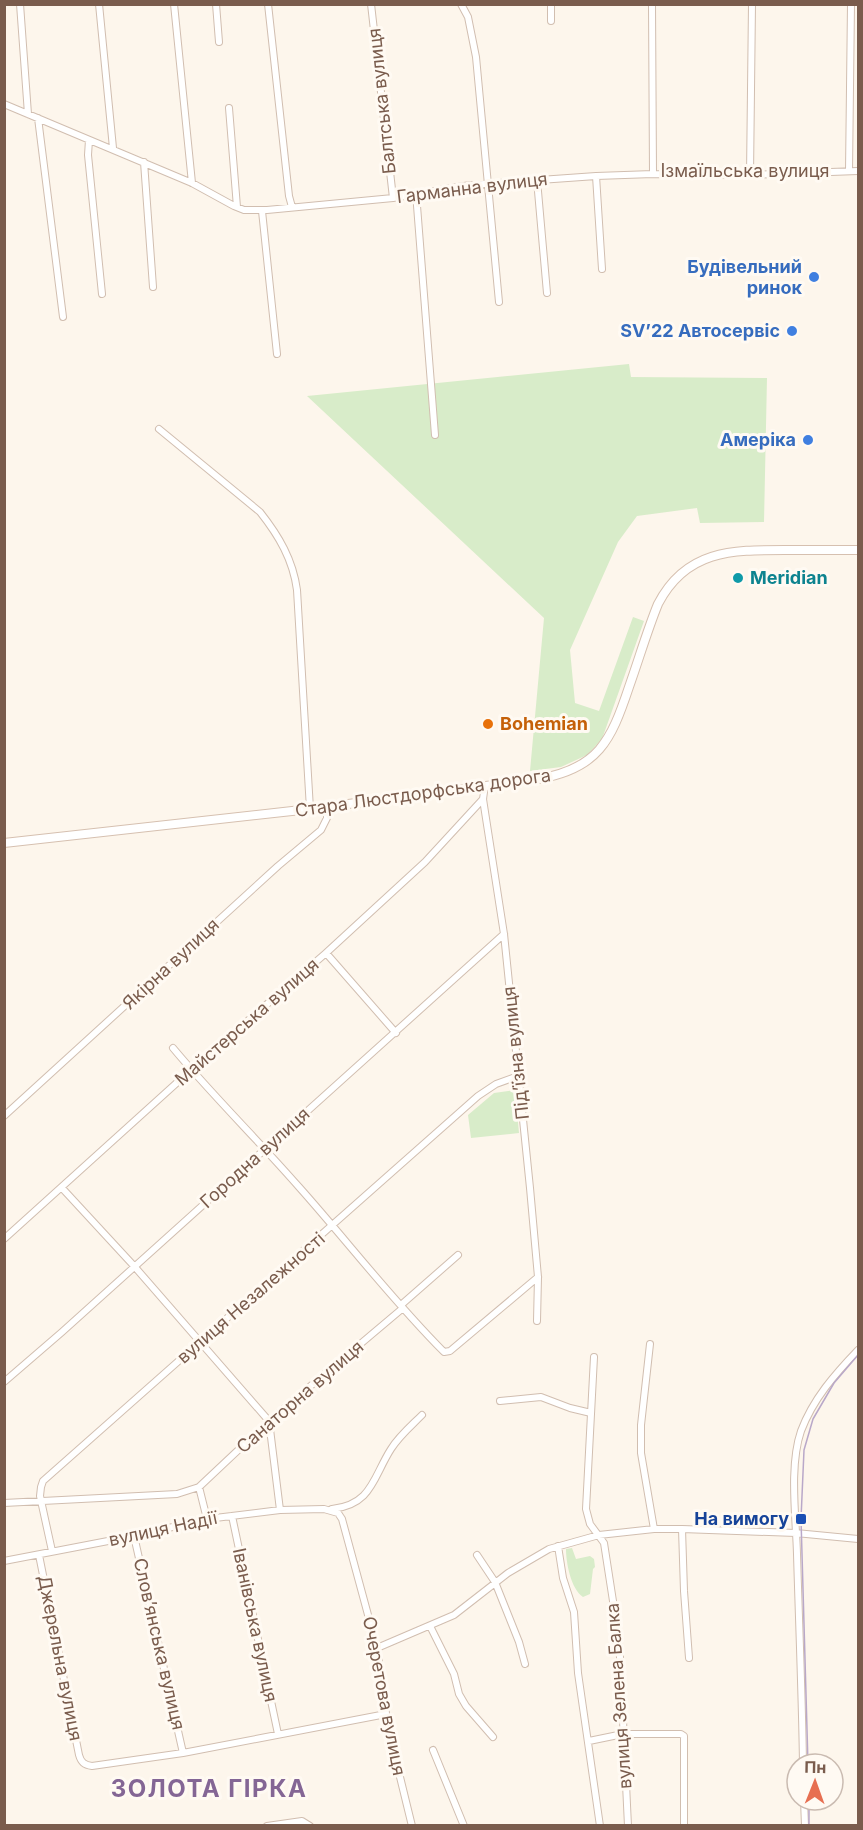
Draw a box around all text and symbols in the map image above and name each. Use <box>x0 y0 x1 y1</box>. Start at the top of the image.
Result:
street label: Балтська вулиця <box>363 27 400 175</box>
street label: Ізмаїльська вулиця <box>661 160 829 181</box>
street label: Гарманна вулиця <box>395 168 549 207</box>
place label: Будівельний ринок <box>687 256 803 298</box>
marker: Будівельний ринок <box>807 270 821 284</box>
place label: SV’22 Автосервіс <box>620 320 780 341</box>
marker: SV’22 Автосервіс <box>785 324 799 338</box>
place label: Амеріка <box>720 429 796 450</box>
marker: Амеріка <box>801 433 815 447</box>
place label: Meridian <box>750 567 828 588</box>
marker: Meridian <box>731 571 745 585</box>
place label: Bohemian <box>500 713 588 734</box>
marker: Bohemian <box>481 717 495 731</box>
street label: Стара Люстдорфська дорога <box>294 764 552 821</box>
street label: Якірна вулиця <box>118 914 223 1014</box>
street label: Майстерська вулиця <box>171 954 323 1090</box>
street label: Підʼїзна вулиця <box>498 985 533 1121</box>
street label: Городна вулиця <box>196 1103 314 1212</box>
street label: вулиця Незалежності <box>172 1228 329 1368</box>
street label: Санаторна вулиця <box>232 1336 367 1457</box>
street label: вулиця Надії <box>107 1506 221 1550</box>
place label: На вимогу <box>694 1508 789 1529</box>
marker: На вимогу <box>794 1512 808 1526</box>
street label: Іванівська вулиця <box>229 1546 282 1704</box>
street label: Словʼянська вулиця <box>130 1556 189 1732</box>
street label: Джерельна вулиця <box>34 1573 87 1743</box>
street label: вулиця Зелена Балка <box>602 1602 635 1790</box>
street label: Очеретова вулиця <box>359 1615 410 1777</box>
north arrow <box>785 1752 845 1812</box>
text: Пн <box>804 1757 826 1777</box>
district label: ЗОЛОТА ГІРКА <box>111 1774 307 1803</box>

